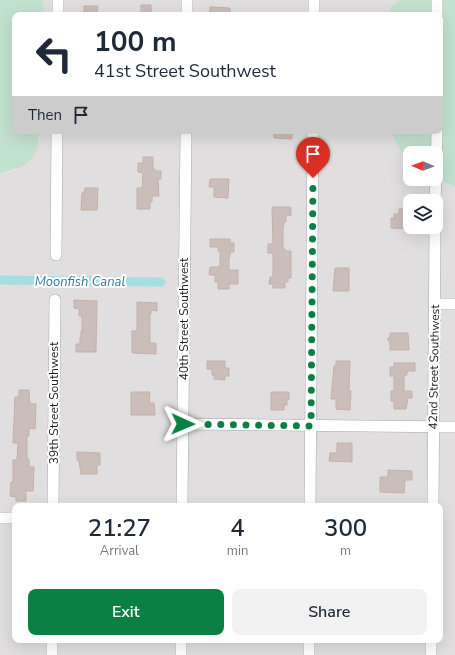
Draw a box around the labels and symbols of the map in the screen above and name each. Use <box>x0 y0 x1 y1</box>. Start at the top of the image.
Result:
pin <box>296 137 330 178</box>
north arrow <box>403 146 443 186</box>
street label: 40th Street Southwest <box>176 257 192 380</box>
water label: Moonfish Canal <box>35 273 126 291</box>
street label: 42nd Street Southwest <box>425 303 443 430</box>
street label: 39th Street Southwest <box>46 341 62 464</box>
position arrow <box>162 403 204 445</box>

